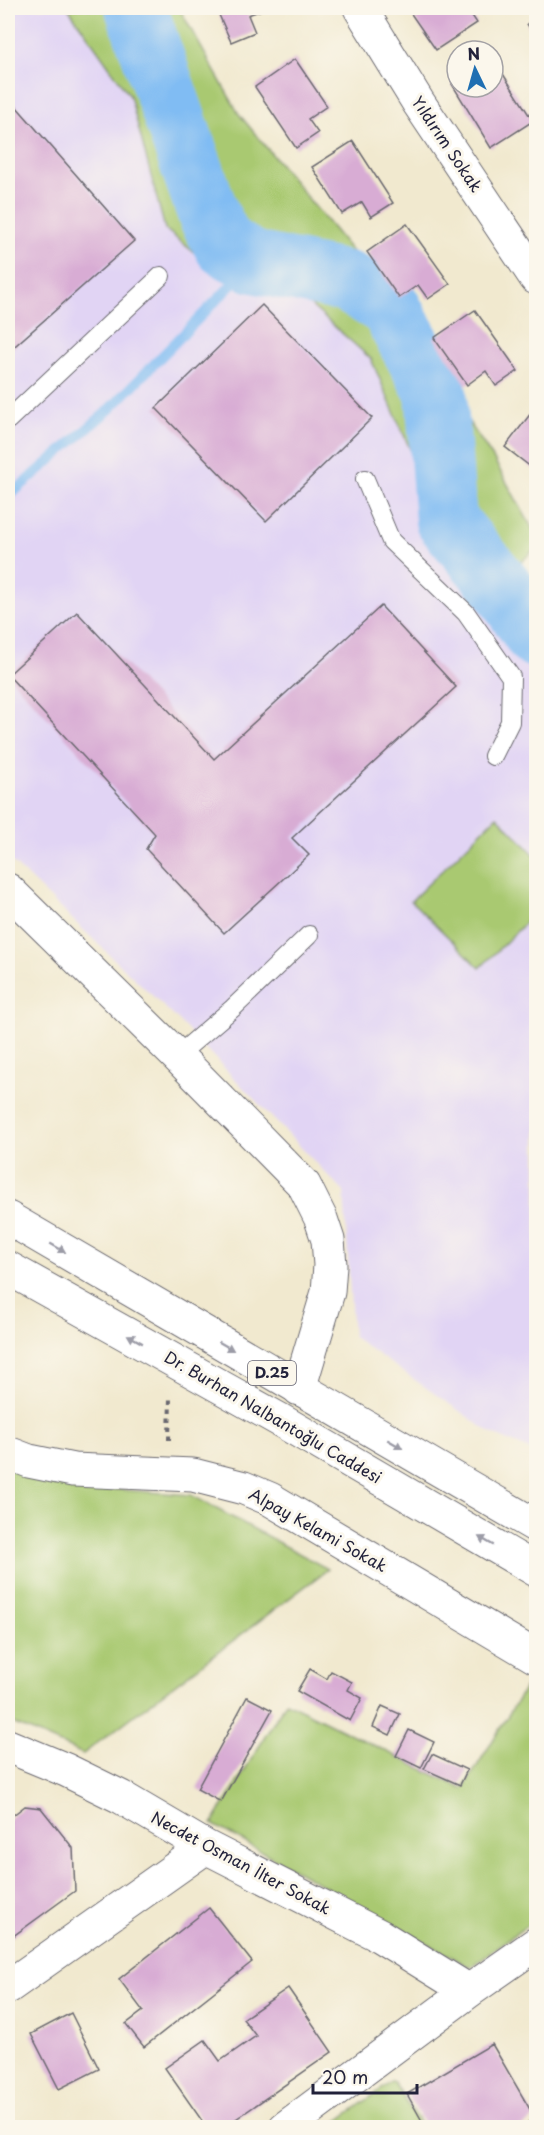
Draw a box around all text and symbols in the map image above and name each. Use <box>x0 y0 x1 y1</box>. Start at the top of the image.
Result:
north arrow <box>445 39 505 99</box>
text: N <box>466 41 481 66</box>
street label: Yıldırım Sokak <box>407 91 489 196</box>
one-way arrow <box>50 1242 66 1253</box>
one-way arrow <box>126 1334 143 1344</box>
one-way arrow <box>218 1341 234 1352</box>
street label: Dr. Burhan Nalbantoğlu Caddesi <box>160 1344 387 1488</box>
road number: D.25 <box>248 1361 296 1385</box>
one-way arrow <box>387 1439 403 1450</box>
street label: Alpay Kelami Sokak <box>245 1481 392 1577</box>
one-way arrow <box>478 1535 494 1546</box>
street label: Necdet Osman İlter Sokak <box>147 1804 336 1920</box>
scale bar <box>313 2057 416 2095</box>
text: 20 m <box>322 2063 368 2090</box>

